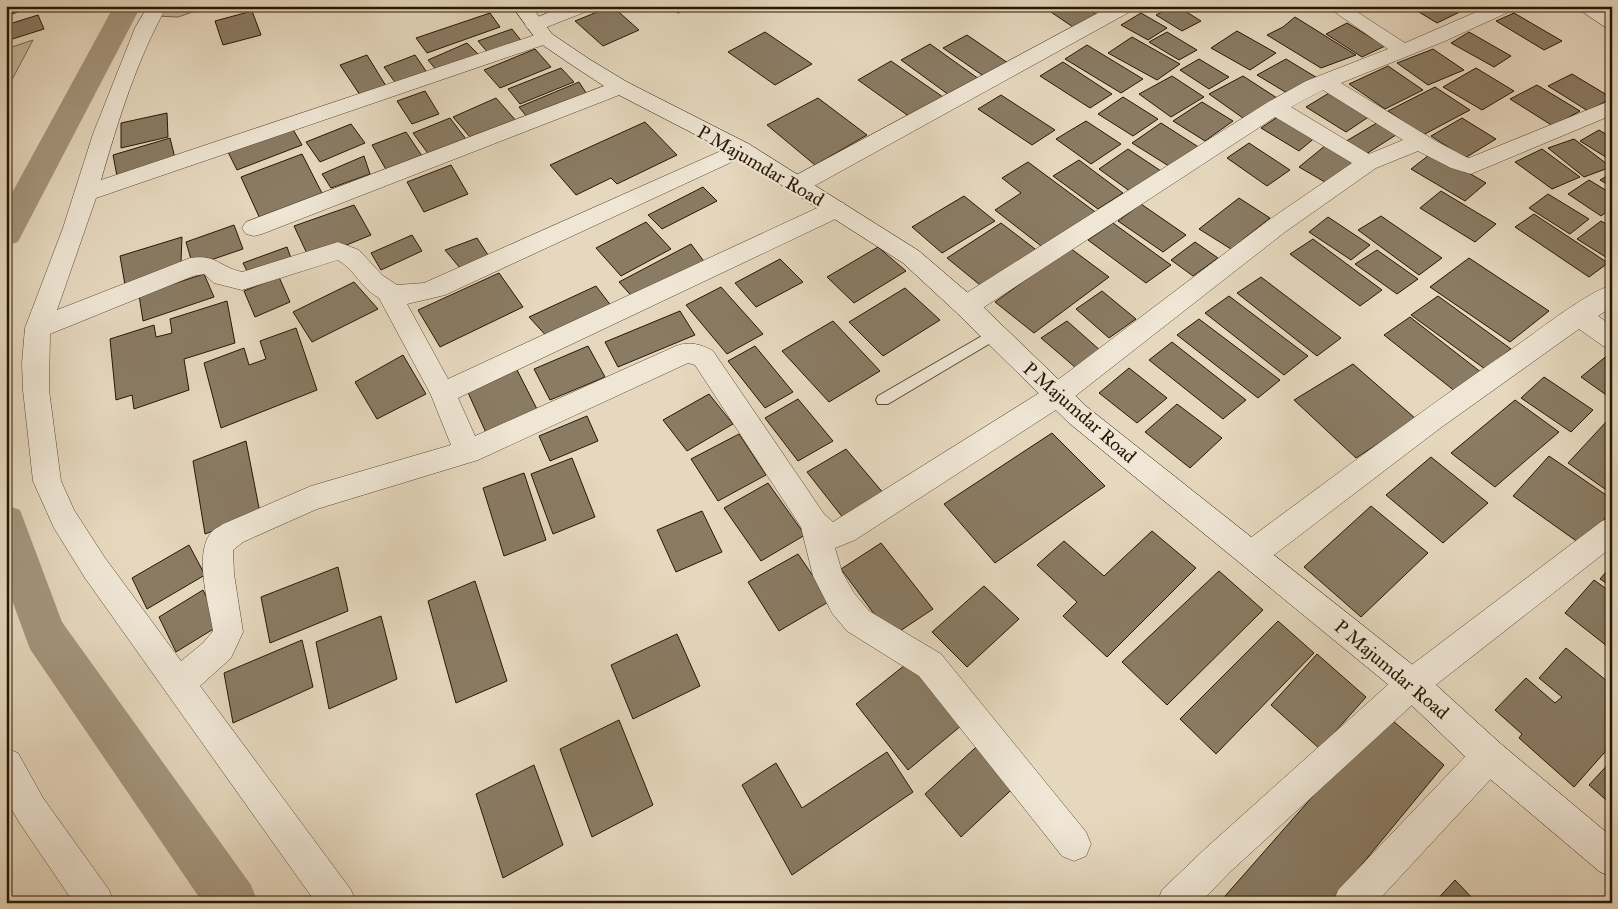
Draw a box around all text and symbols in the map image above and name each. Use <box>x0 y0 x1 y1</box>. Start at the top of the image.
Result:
street label: P Majumdar Road <box>693 120 829 211</box>
street label: P Majumdar Road <box>1018 357 1141 468</box>
street label: P Majumdar Road <box>1330 615 1454 724</box>

